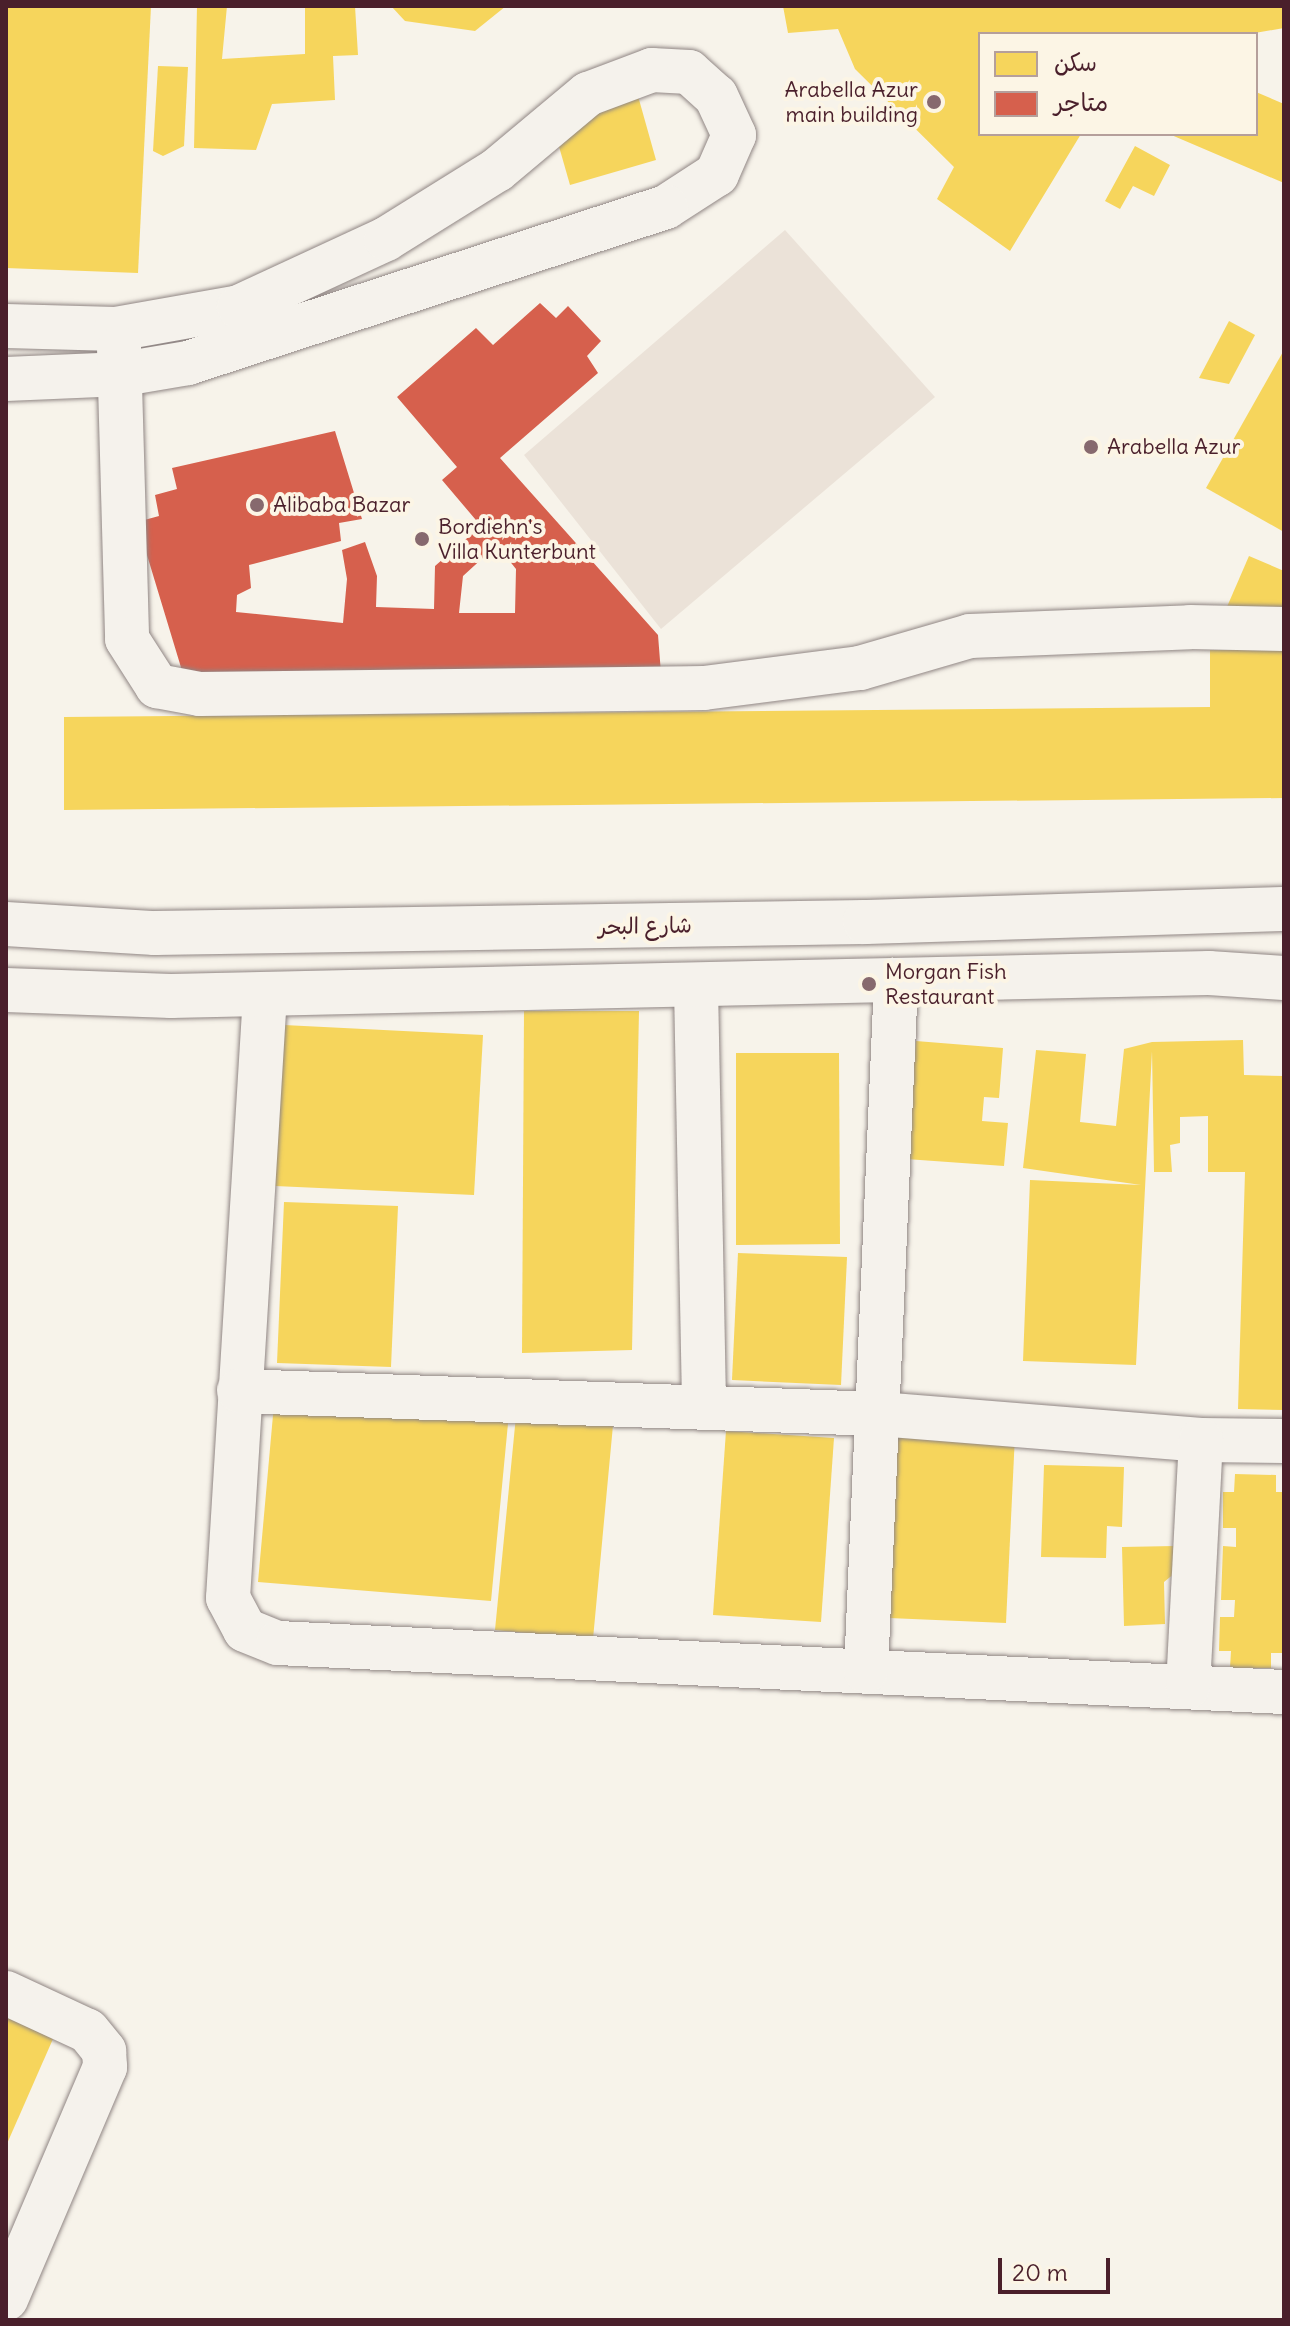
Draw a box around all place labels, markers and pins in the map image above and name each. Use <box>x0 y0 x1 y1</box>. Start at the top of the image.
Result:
place label: Arabella Azur main building <box>784 76 918 128</box>
marker: Arabella Azur main building <box>925 93 943 111</box>
place label: Arabella Azur <box>1107 434 1241 460</box>
marker: Arabella Azur <box>1082 438 1100 456</box>
place label: Alibaba Bazar <box>273 492 410 518</box>
marker: Alibaba Bazar <box>248 496 266 514</box>
place label: Bordiehn's Villa Kunterbunt <box>438 513 596 564</box>
marker: Bordiehn's Villa Kunterbunt <box>413 530 431 548</box>
place label: Morgan Fish Restaurant <box>885 958 1007 1010</box>
marker: Morgan Fish Restaurant <box>860 975 878 993</box>

